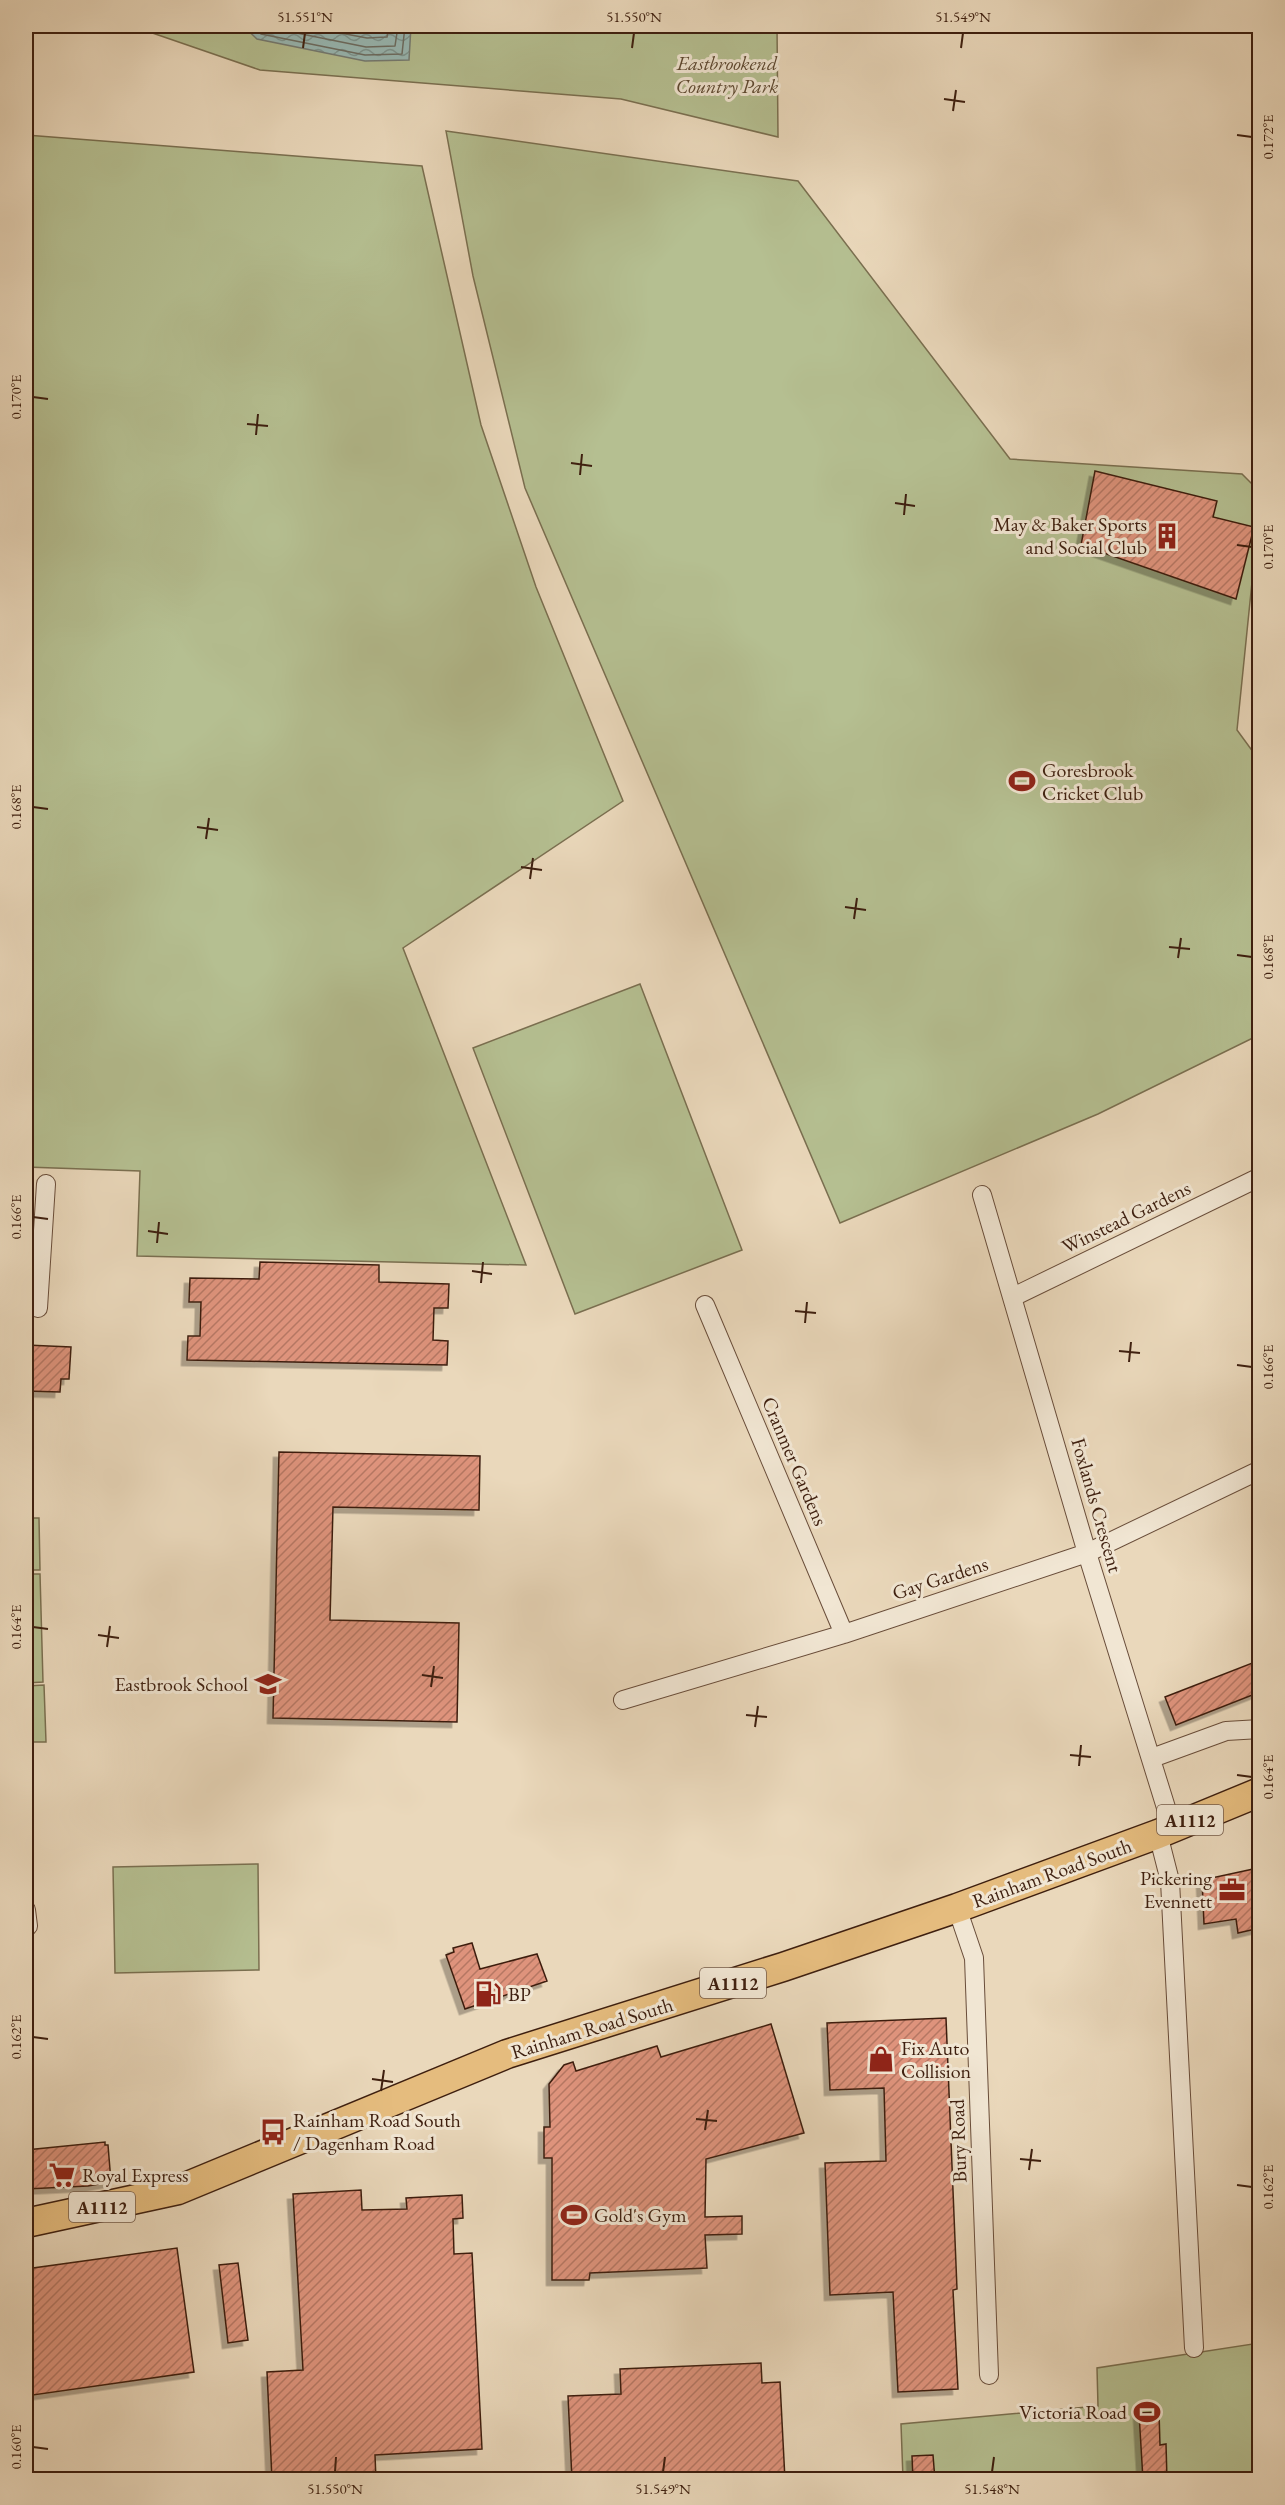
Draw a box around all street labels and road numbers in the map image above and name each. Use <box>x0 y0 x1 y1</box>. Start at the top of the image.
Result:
street label: Winstead Gardens <box>1057 1175 1195 1259</box>
street label: Cranmer Gardens <box>756 1393 834 1529</box>
street label: Foxlands Crescent <box>1065 1435 1129 1576</box>
street label: Gay Gardens <box>889 1550 991 1606</box>
road number: A1112 <box>1157 1805 1223 1835</box>
street label: Rainham Road South <box>969 1832 1135 1914</box>
road number: A1112 <box>700 1968 766 1998</box>
street label: Rainham Road South <box>508 1991 676 2065</box>
street label: Bury Road <box>944 2098 972 2183</box>
road number: A1112 <box>69 2192 135 2222</box>

